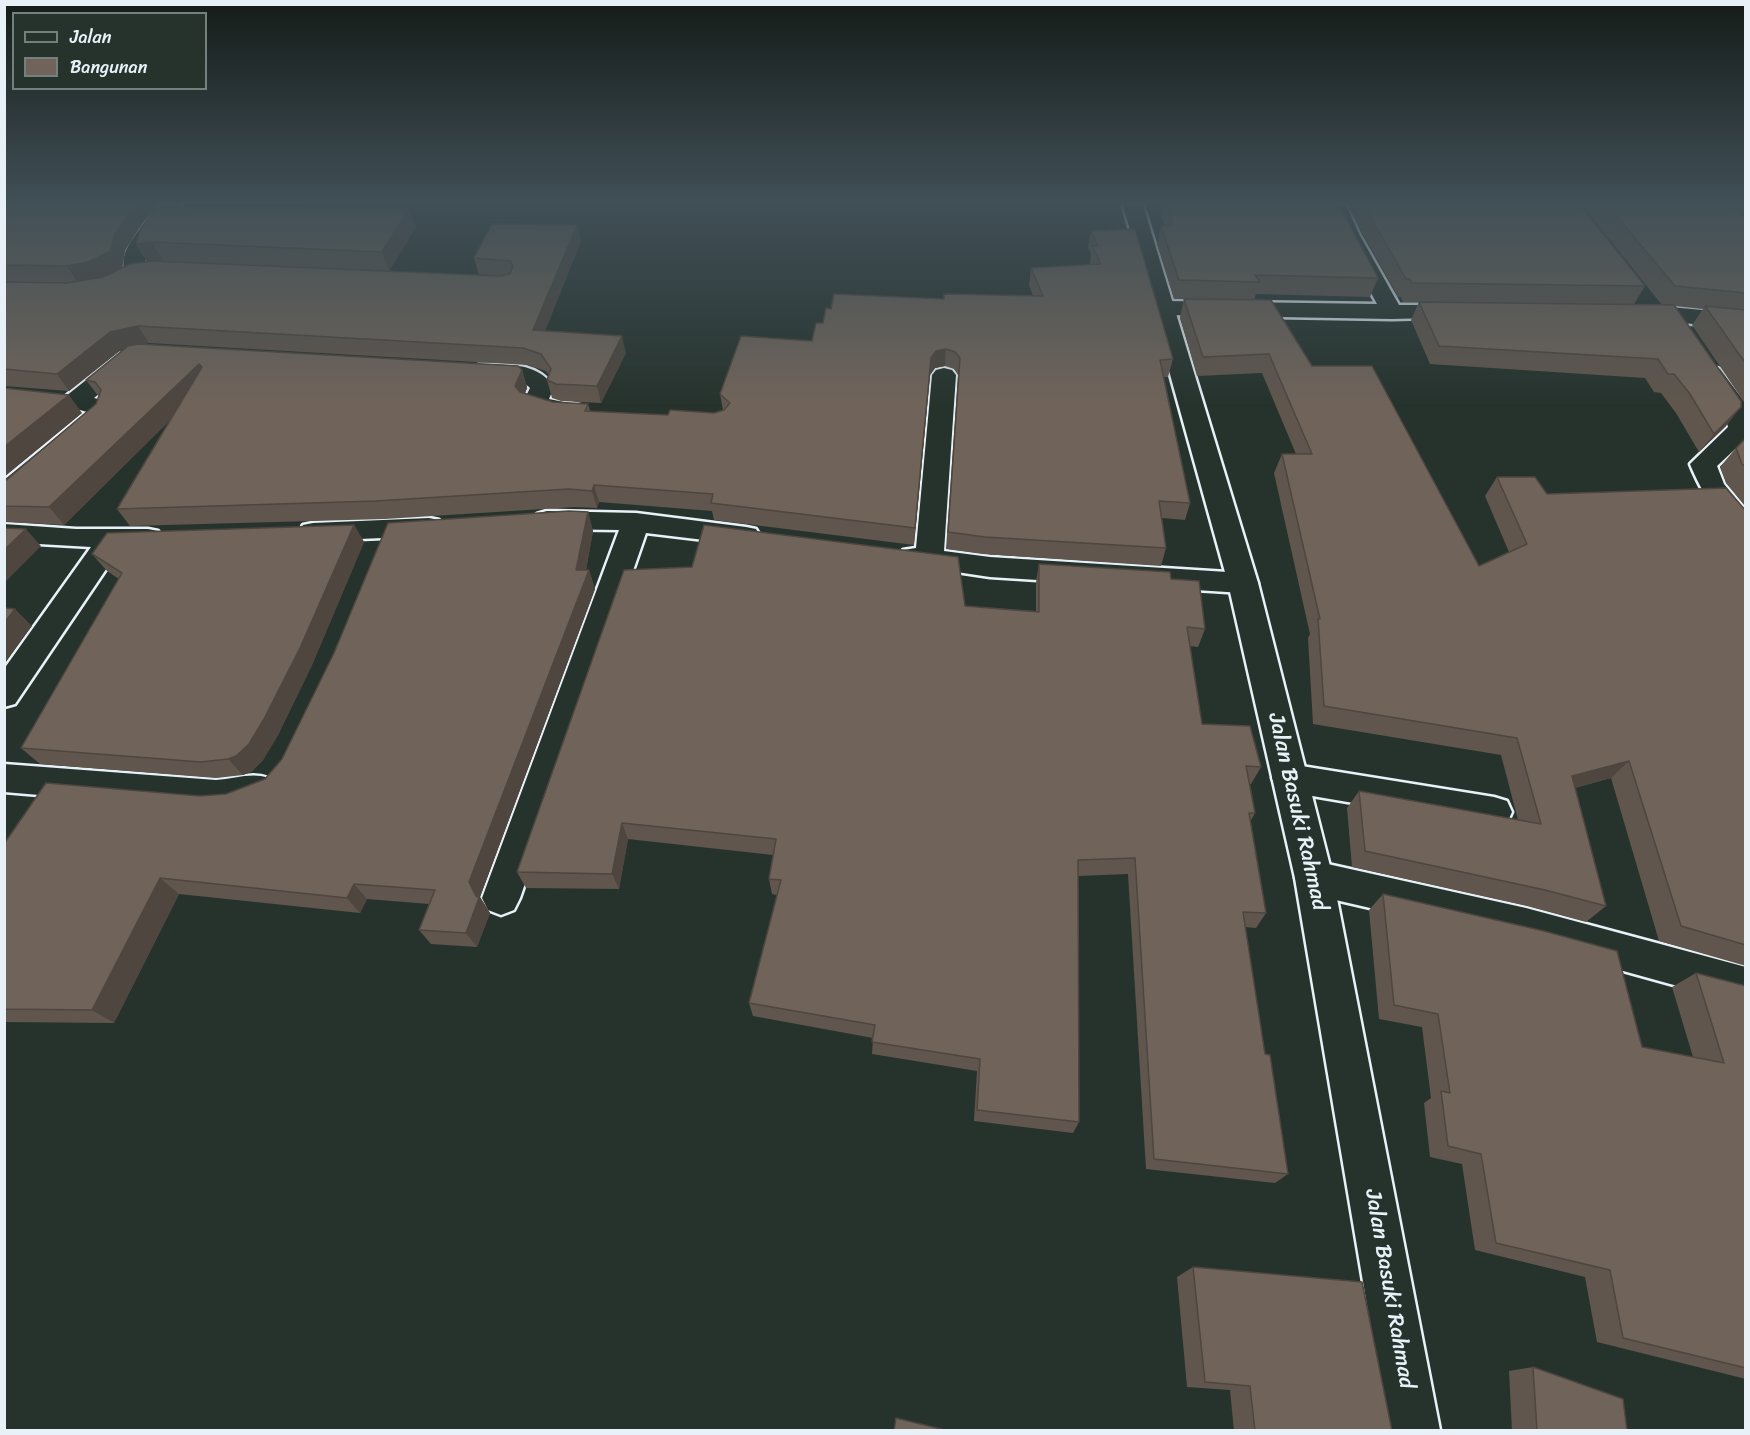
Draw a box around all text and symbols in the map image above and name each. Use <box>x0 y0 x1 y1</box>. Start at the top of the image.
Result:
legend <box>12 12 207 90</box>
text: Jalan <box>70 21 111 53</box>
text: Bangunan <box>70 51 147 83</box>
street label: Jalan Basuki Rahmad <box>1261 711 1333 913</box>
street label: Jalan Basuki Rahmad <box>1358 1187 1420 1391</box>

